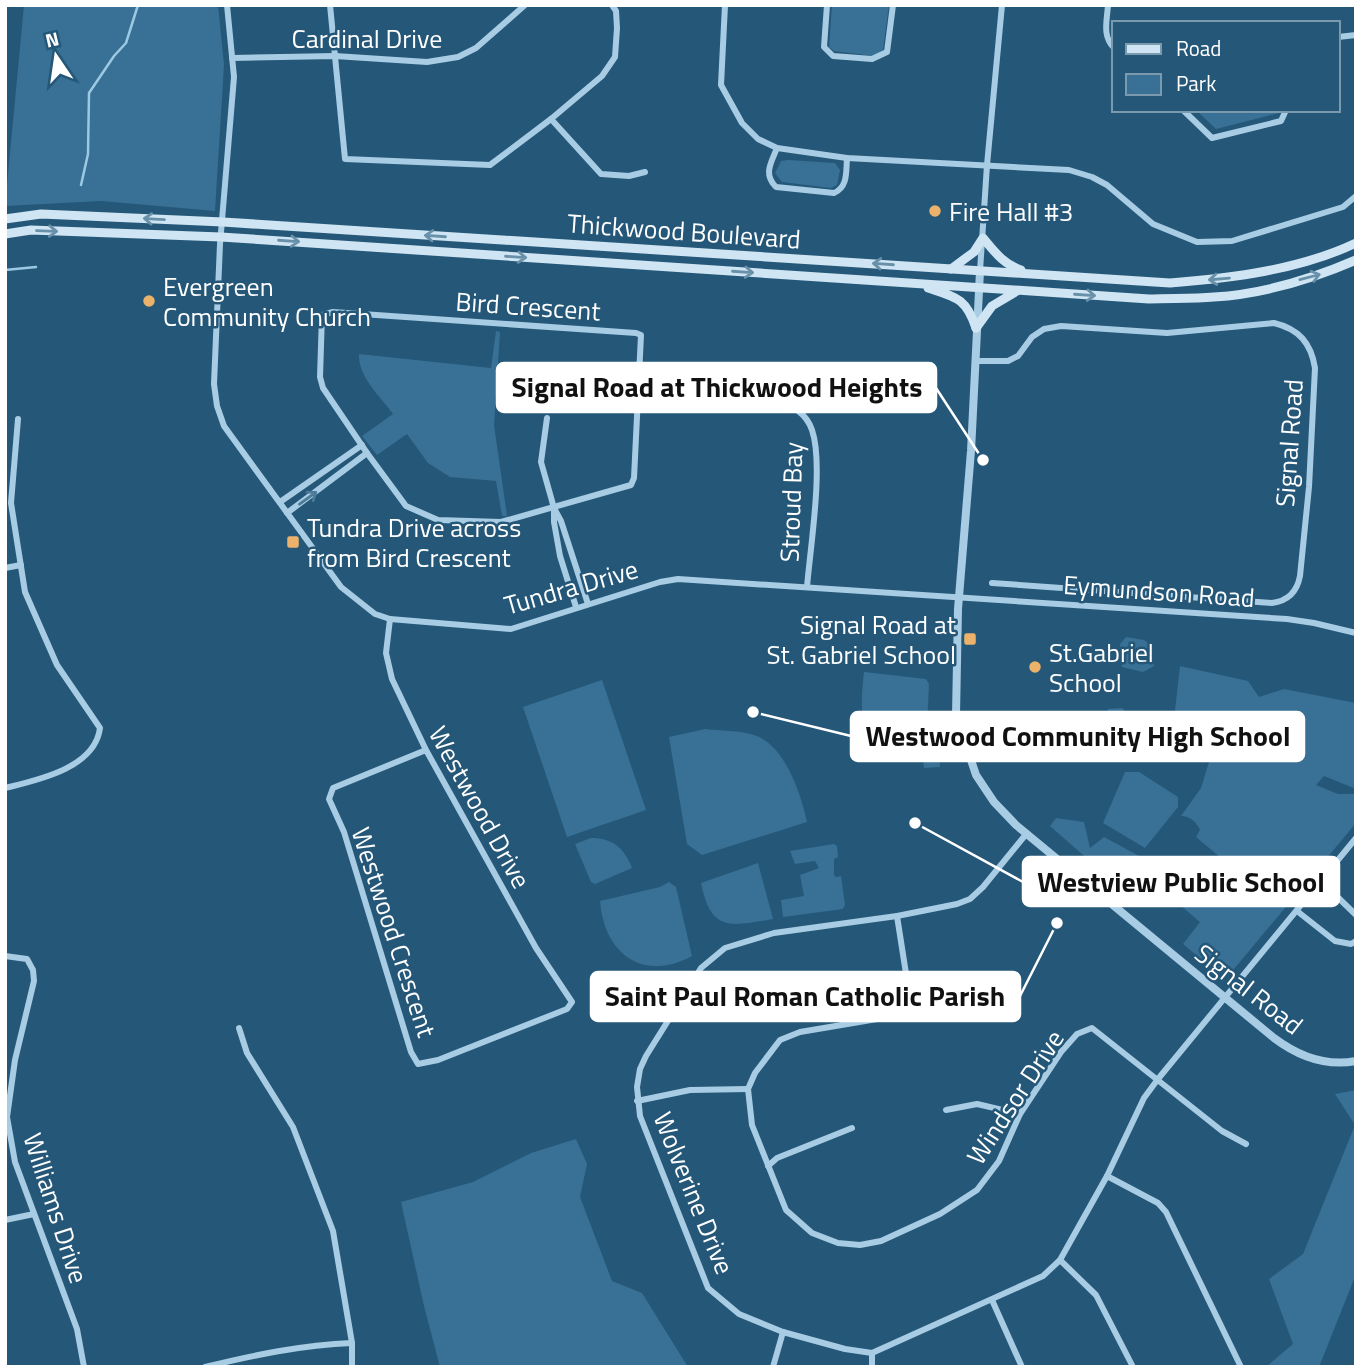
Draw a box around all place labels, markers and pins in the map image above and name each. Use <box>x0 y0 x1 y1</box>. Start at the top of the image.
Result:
place label: Fire Hall #3 <box>949 192 1073 231</box>
marker: Fire Hall #3 <box>927 203 943 219</box>
place label: Evergreen Community Church <box>163 267 371 336</box>
marker: Evergreen Community Church <box>141 293 157 309</box>
callout: Signal Road at Thickwood Heights <box>497 363 936 412</box>
place label: Tundra Drive across from Bird Crescent <box>307 508 521 577</box>
marker: Tundra Drive across from Bird Crescent <box>285 534 301 550</box>
place label: Signal Road at St. Gabriel School <box>767 605 956 674</box>
marker: Signal Road at St. Gabriel School <box>962 631 978 647</box>
place label: St.Gabriel School <box>1049 633 1154 702</box>
marker: St.Gabriel School <box>1027 659 1043 675</box>
callout: Westwood Community High School <box>851 712 1304 761</box>
callout: Westview Public School <box>1023 857 1339 906</box>
callout: Saint Paul Roman Catholic Parish <box>591 972 1020 1021</box>

